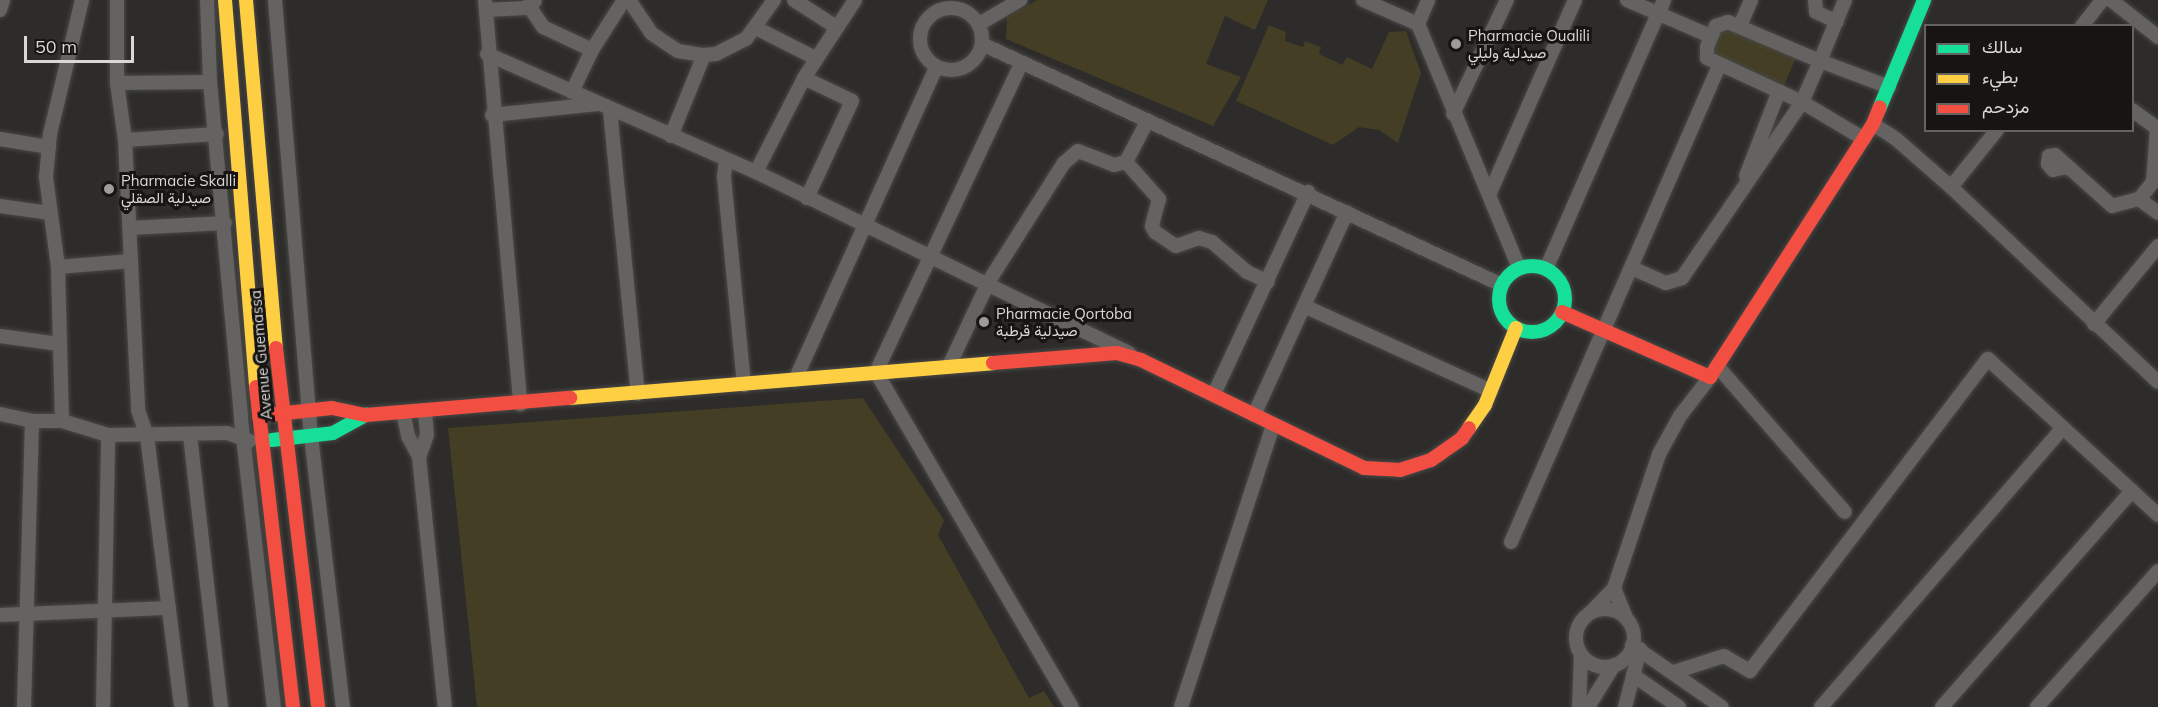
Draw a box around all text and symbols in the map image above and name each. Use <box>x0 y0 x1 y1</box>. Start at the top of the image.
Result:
scale bar <box>27 24 136 62</box>
legend <box>1924 24 2134 132</box>
place label: Pharmacie Oualili صيدلية وليلي <box>1468 26 1590 61</box>
text: 50 m <box>35 35 77 58</box>
text: سالك <box>1982 35 2022 58</box>
marker: Pharmacie Oualili صيدلية وليلي <box>1449 37 1463 51</box>
text: بطيء <box>1982 65 2018 88</box>
text: مزدحم <box>1982 95 2029 118</box>
place label: Pharmacie Skalli صيدلية الصقلي <box>121 171 236 206</box>
marker: Pharmacie Skalli صيدلية الصقلي <box>102 182 116 196</box>
street label: Avenue Guemassa <box>246 289 276 421</box>
place label: Pharmacie Qortoba صيدلية قرطبة <box>996 304 1132 339</box>
marker: Pharmacie Qortoba صيدلية قرطبة <box>977 315 991 329</box>

